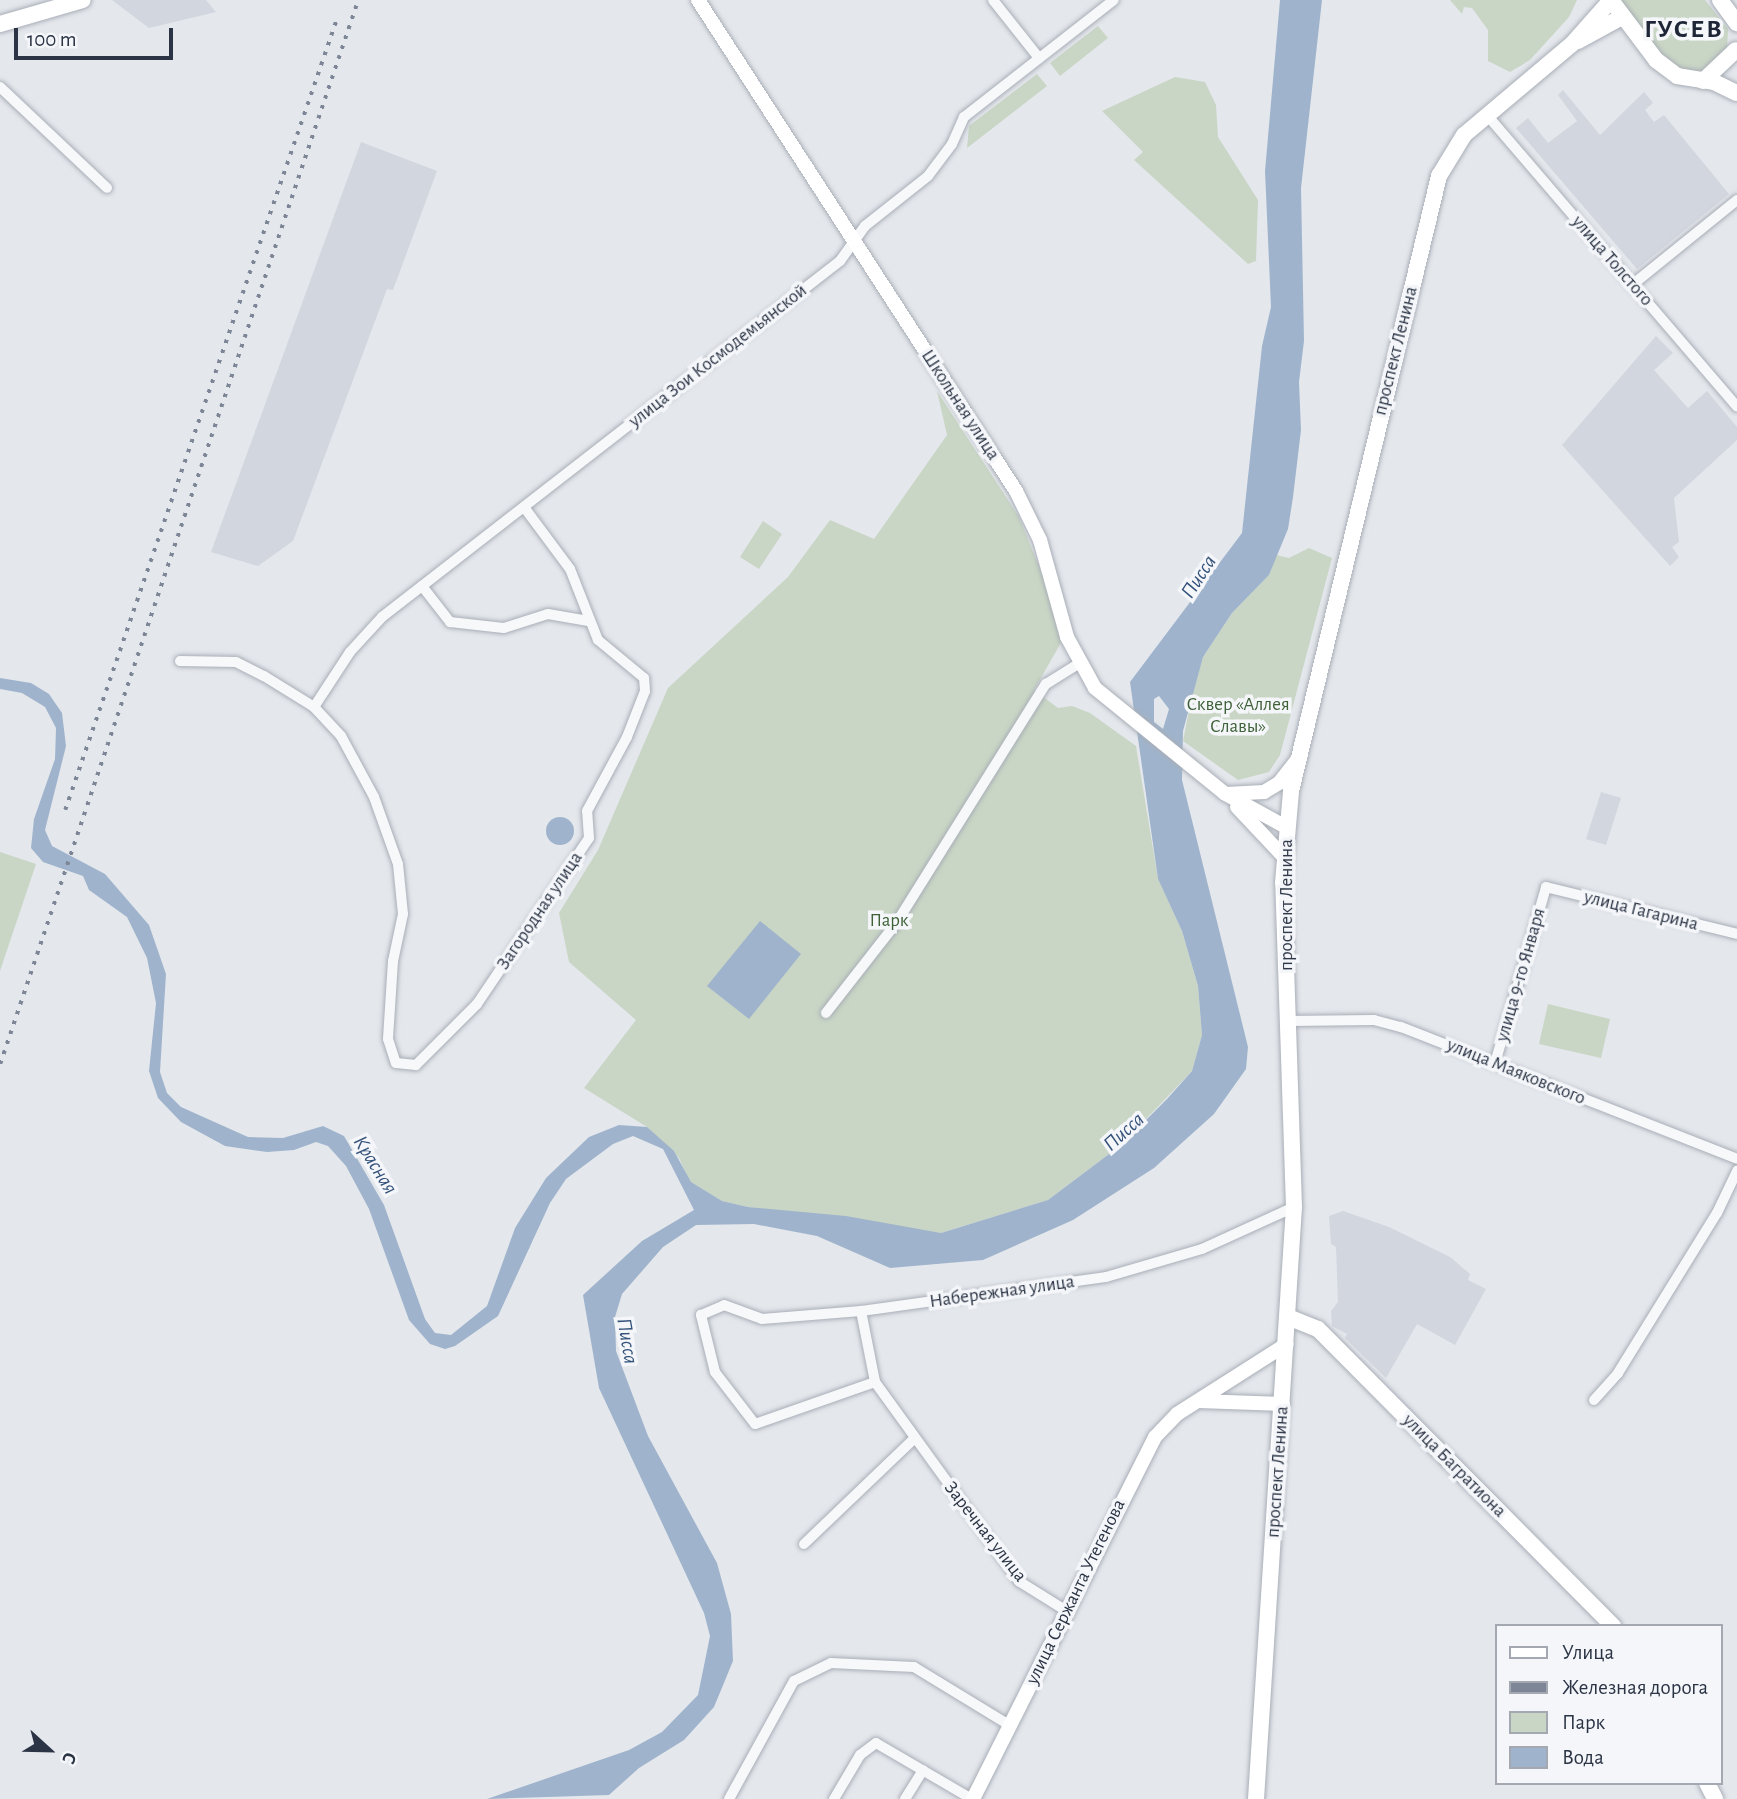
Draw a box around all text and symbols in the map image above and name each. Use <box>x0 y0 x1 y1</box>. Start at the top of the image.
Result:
scale bar <box>18 14 177 58</box>
district label: ГУСЕВ <box>1645 14 1723 46</box>
text: 100 m <box>27 29 77 50</box>
street label: улица Толстого <box>1566 211 1658 311</box>
street label: улица Зои Космодемьянской <box>624 279 812 433</box>
street label: проспект Ленина <box>1369 284 1423 418</box>
street label: Школьная улица <box>916 345 1004 465</box>
water label: Писса <box>1176 551 1222 603</box>
park label: Сквер «Аллея Славы» <box>1186 694 1290 738</box>
street label: проспект Ленина <box>1276 839 1298 971</box>
street label: Загородная улица <box>492 848 588 974</box>
street label: улица Гагарина <box>1582 886 1700 936</box>
street label: улица 9-го Января <box>1491 906 1551 1044</box>
park label: Парк <box>869 910 909 932</box>
street label: улица Маяковского <box>1443 1034 1589 1110</box>
water label: Писса <box>1098 1107 1150 1157</box>
water label: Красная <box>347 1131 403 1199</box>
street label: Набережная улица <box>928 1271 1076 1313</box>
water label: Писса <box>611 1316 643 1366</box>
street label: проспект Ленина <box>1262 1405 1294 1539</box>
street label: улица Багратиона <box>1397 1409 1511 1523</box>
street label: Заречная улица <box>939 1477 1031 1587</box>
street label: улица Сержанта Утегенова <box>1021 1496 1131 1688</box>
legend <box>1496 1624 1723 1785</box>
text: Улица <box>1562 1642 1614 1663</box>
text: Железная дорога <box>1562 1677 1708 1698</box>
text: Парк <box>1562 1712 1605 1733</box>
north arrow <box>14 1715 84 1785</box>
text: Вода <box>1562 1747 1604 1768</box>
text: С <box>58 1750 80 1766</box>

